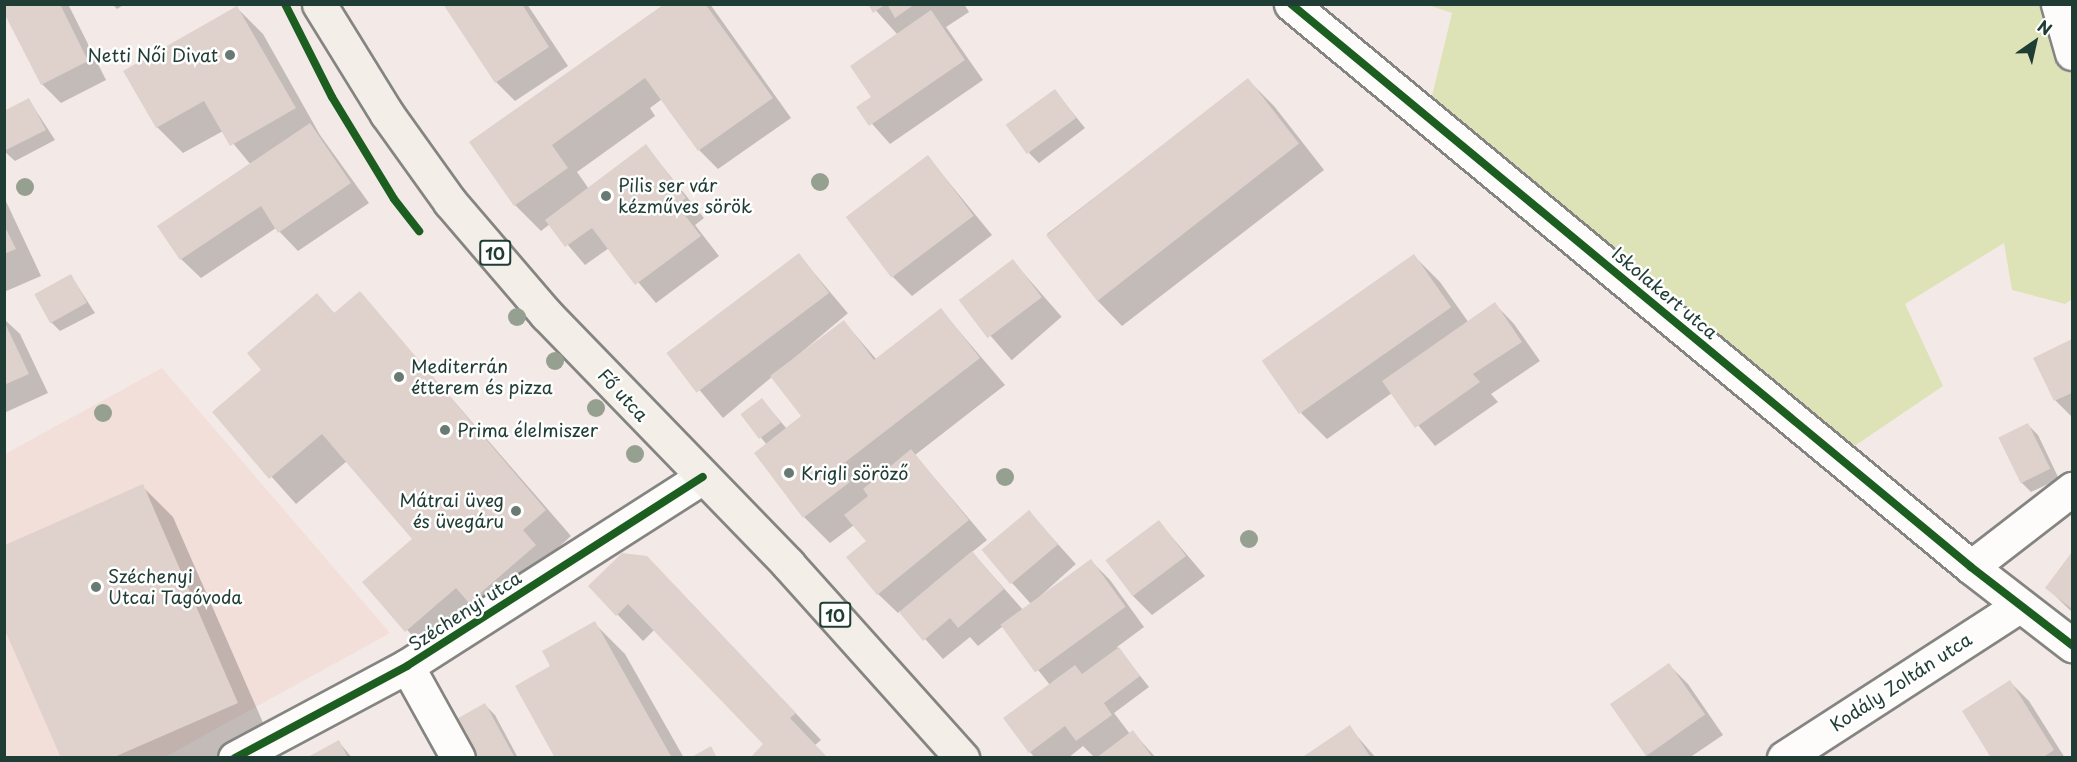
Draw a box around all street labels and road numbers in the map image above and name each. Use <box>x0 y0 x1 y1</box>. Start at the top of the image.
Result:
road number: 10 <box>478 240 512 266</box>
street label: Iskolakert utca <box>1608 243 1722 343</box>
street label: Fő utca <box>594 364 652 426</box>
street label: Széchenyi utca <box>405 567 525 655</box>
road number: 10 <box>818 602 852 628</box>
street label: Kodály Zoltán utca <box>1826 628 1976 736</box>

